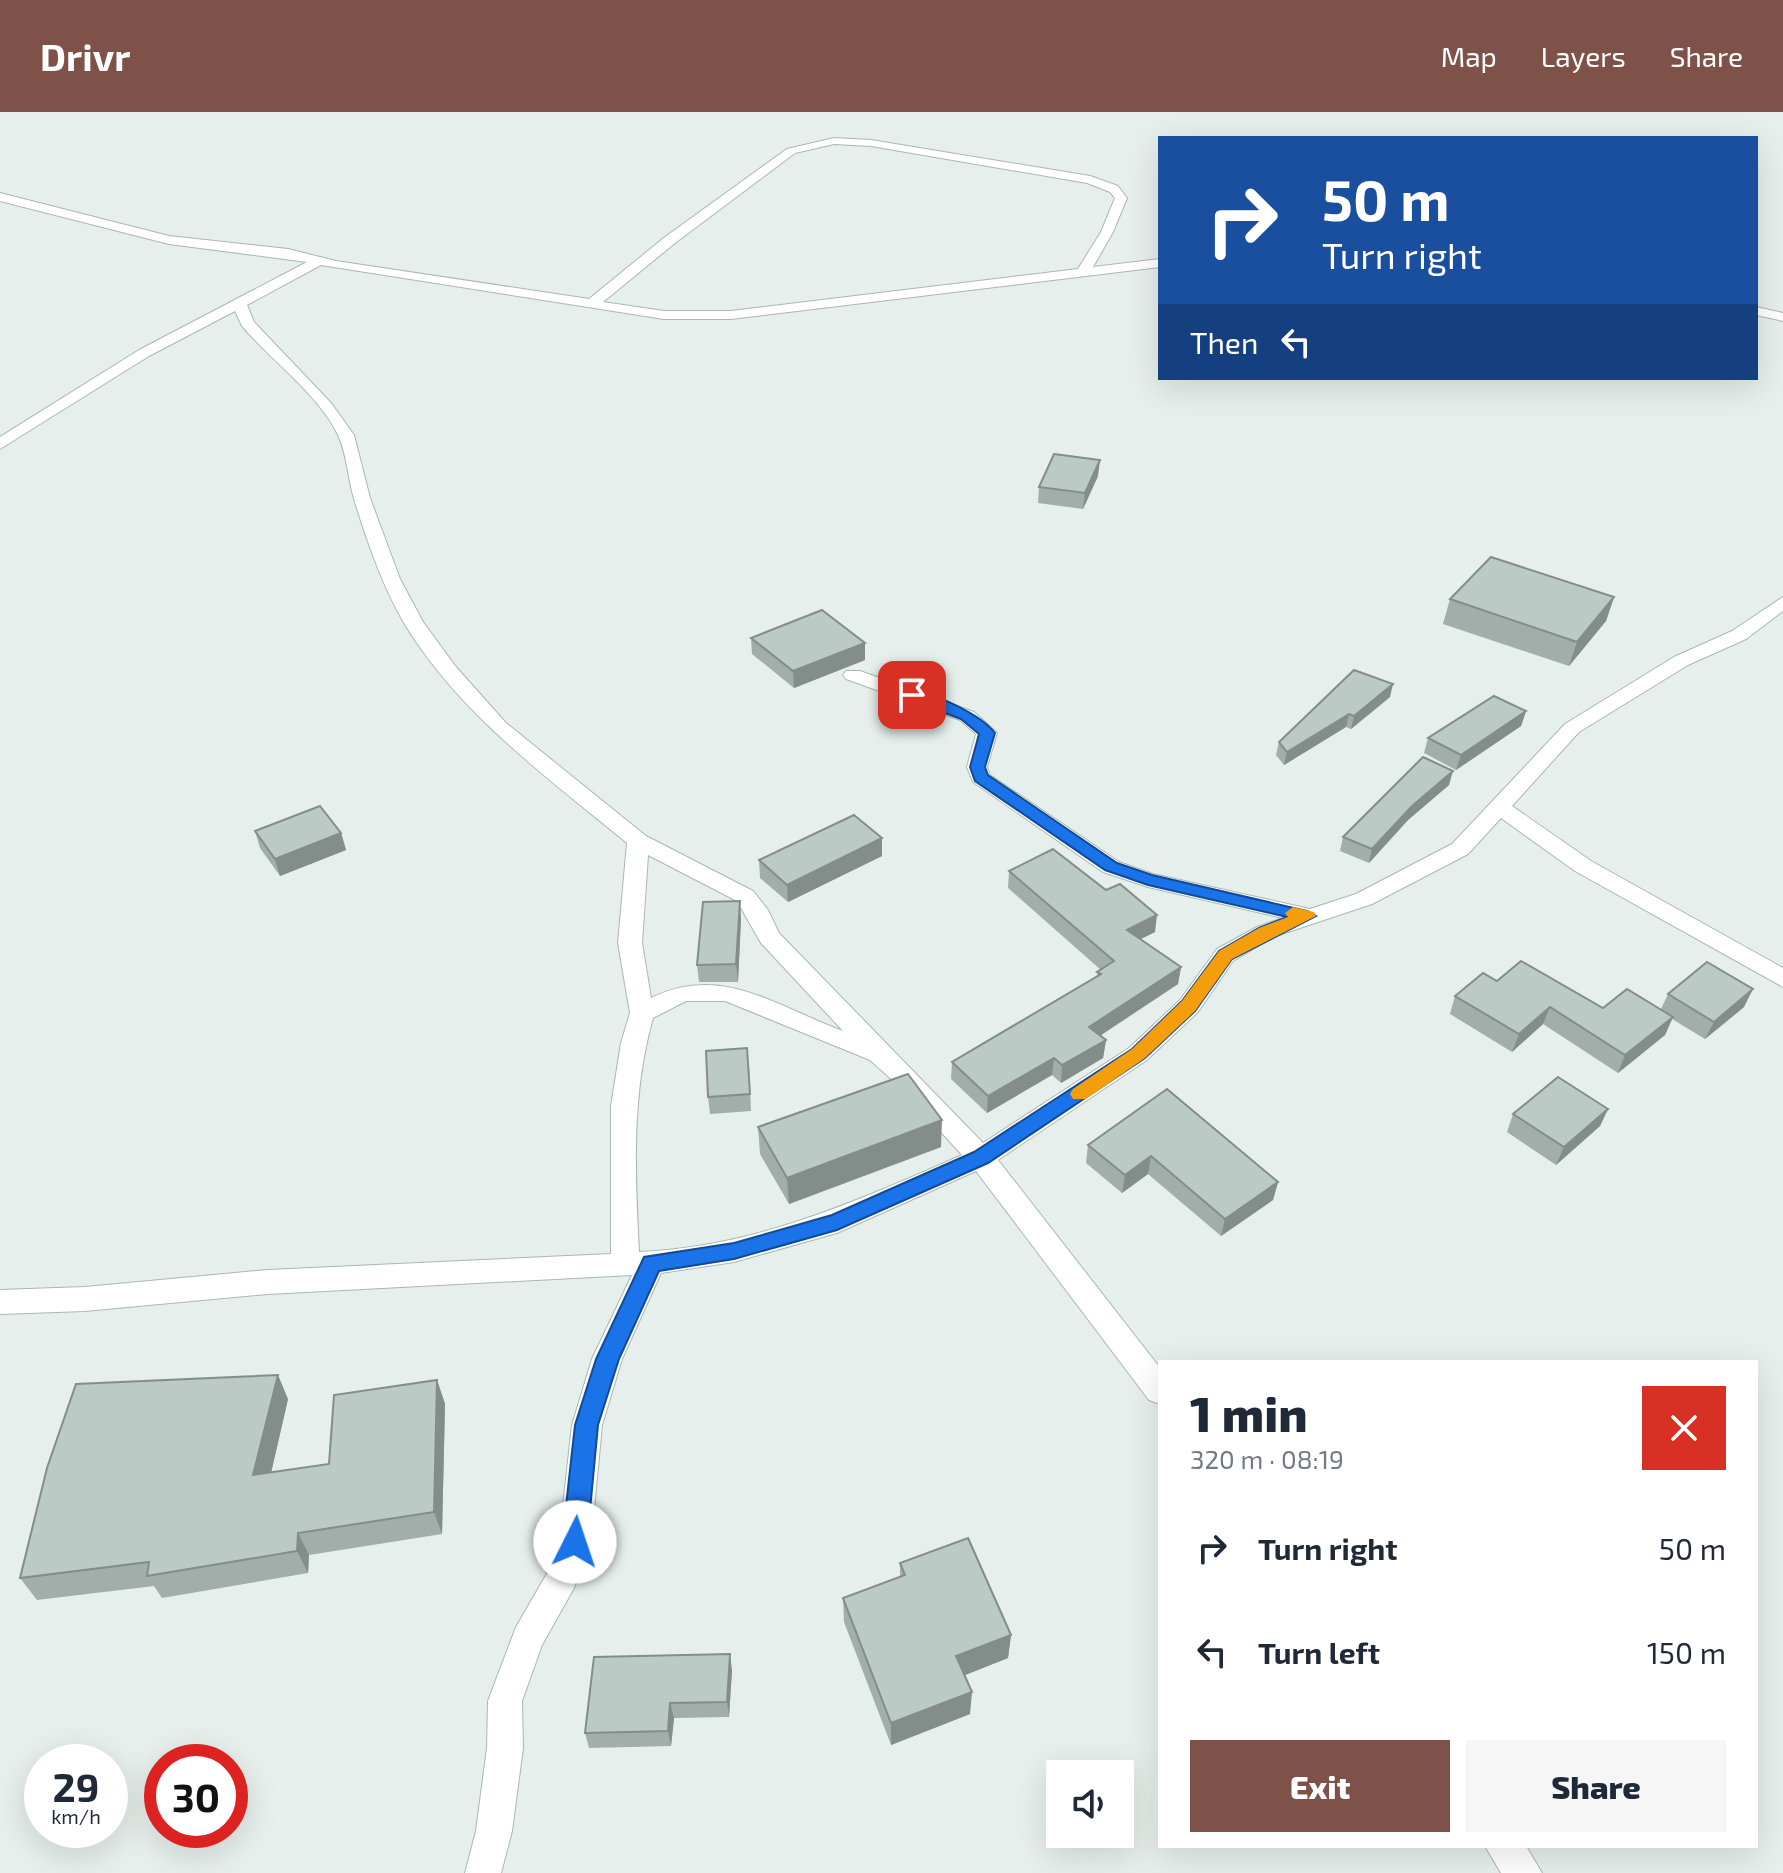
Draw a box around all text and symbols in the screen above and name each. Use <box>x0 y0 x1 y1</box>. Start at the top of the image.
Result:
text: Drivr <box>40 33 130 79</box>
text: Map <box>1441 39 1497 73</box>
text: Layers <box>1541 39 1626 73</box>
text: Share <box>1670 39 1743 73</box>
text: 50 m <box>1322 165 1450 232</box>
icon: right <box>1190 168 1294 272</box>
text: Turn right <box>1322 233 1482 276</box>
icon: left <box>1274 320 1318 364</box>
text: Then <box>1190 324 1258 360</box>
pin <box>878 661 946 729</box>
icon: arrive <box>890 673 934 717</box>
text: 1 min <box>1190 1384 1308 1442</box>
button: close <box>1642 1386 1726 1470</box>
text: 320 m · 08:19 <box>1190 1443 1344 1474</box>
position arrow <box>533 1500 617 1584</box>
icon: right <box>1190 1526 1234 1570</box>
text: Turn right <box>1258 1530 1398 1566</box>
text: 50 m <box>1659 1530 1726 1566</box>
icon: left <box>1190 1630 1234 1674</box>
text: Turn left <box>1258 1634 1380 1670</box>
text: 150 m <box>1647 1634 1726 1670</box>
button: Exit <box>1190 1740 1450 1832</box>
button: Share <box>1466 1740 1726 1832</box>
speed limit sign: 30 <box>144 1744 248 1848</box>
map controls <box>1046 1760 1134 1848</box>
button: sound <box>1046 1760 1134 1848</box>
text: 29 <box>53 1762 99 1810</box>
text: km/h <box>51 1804 101 1828</box>

